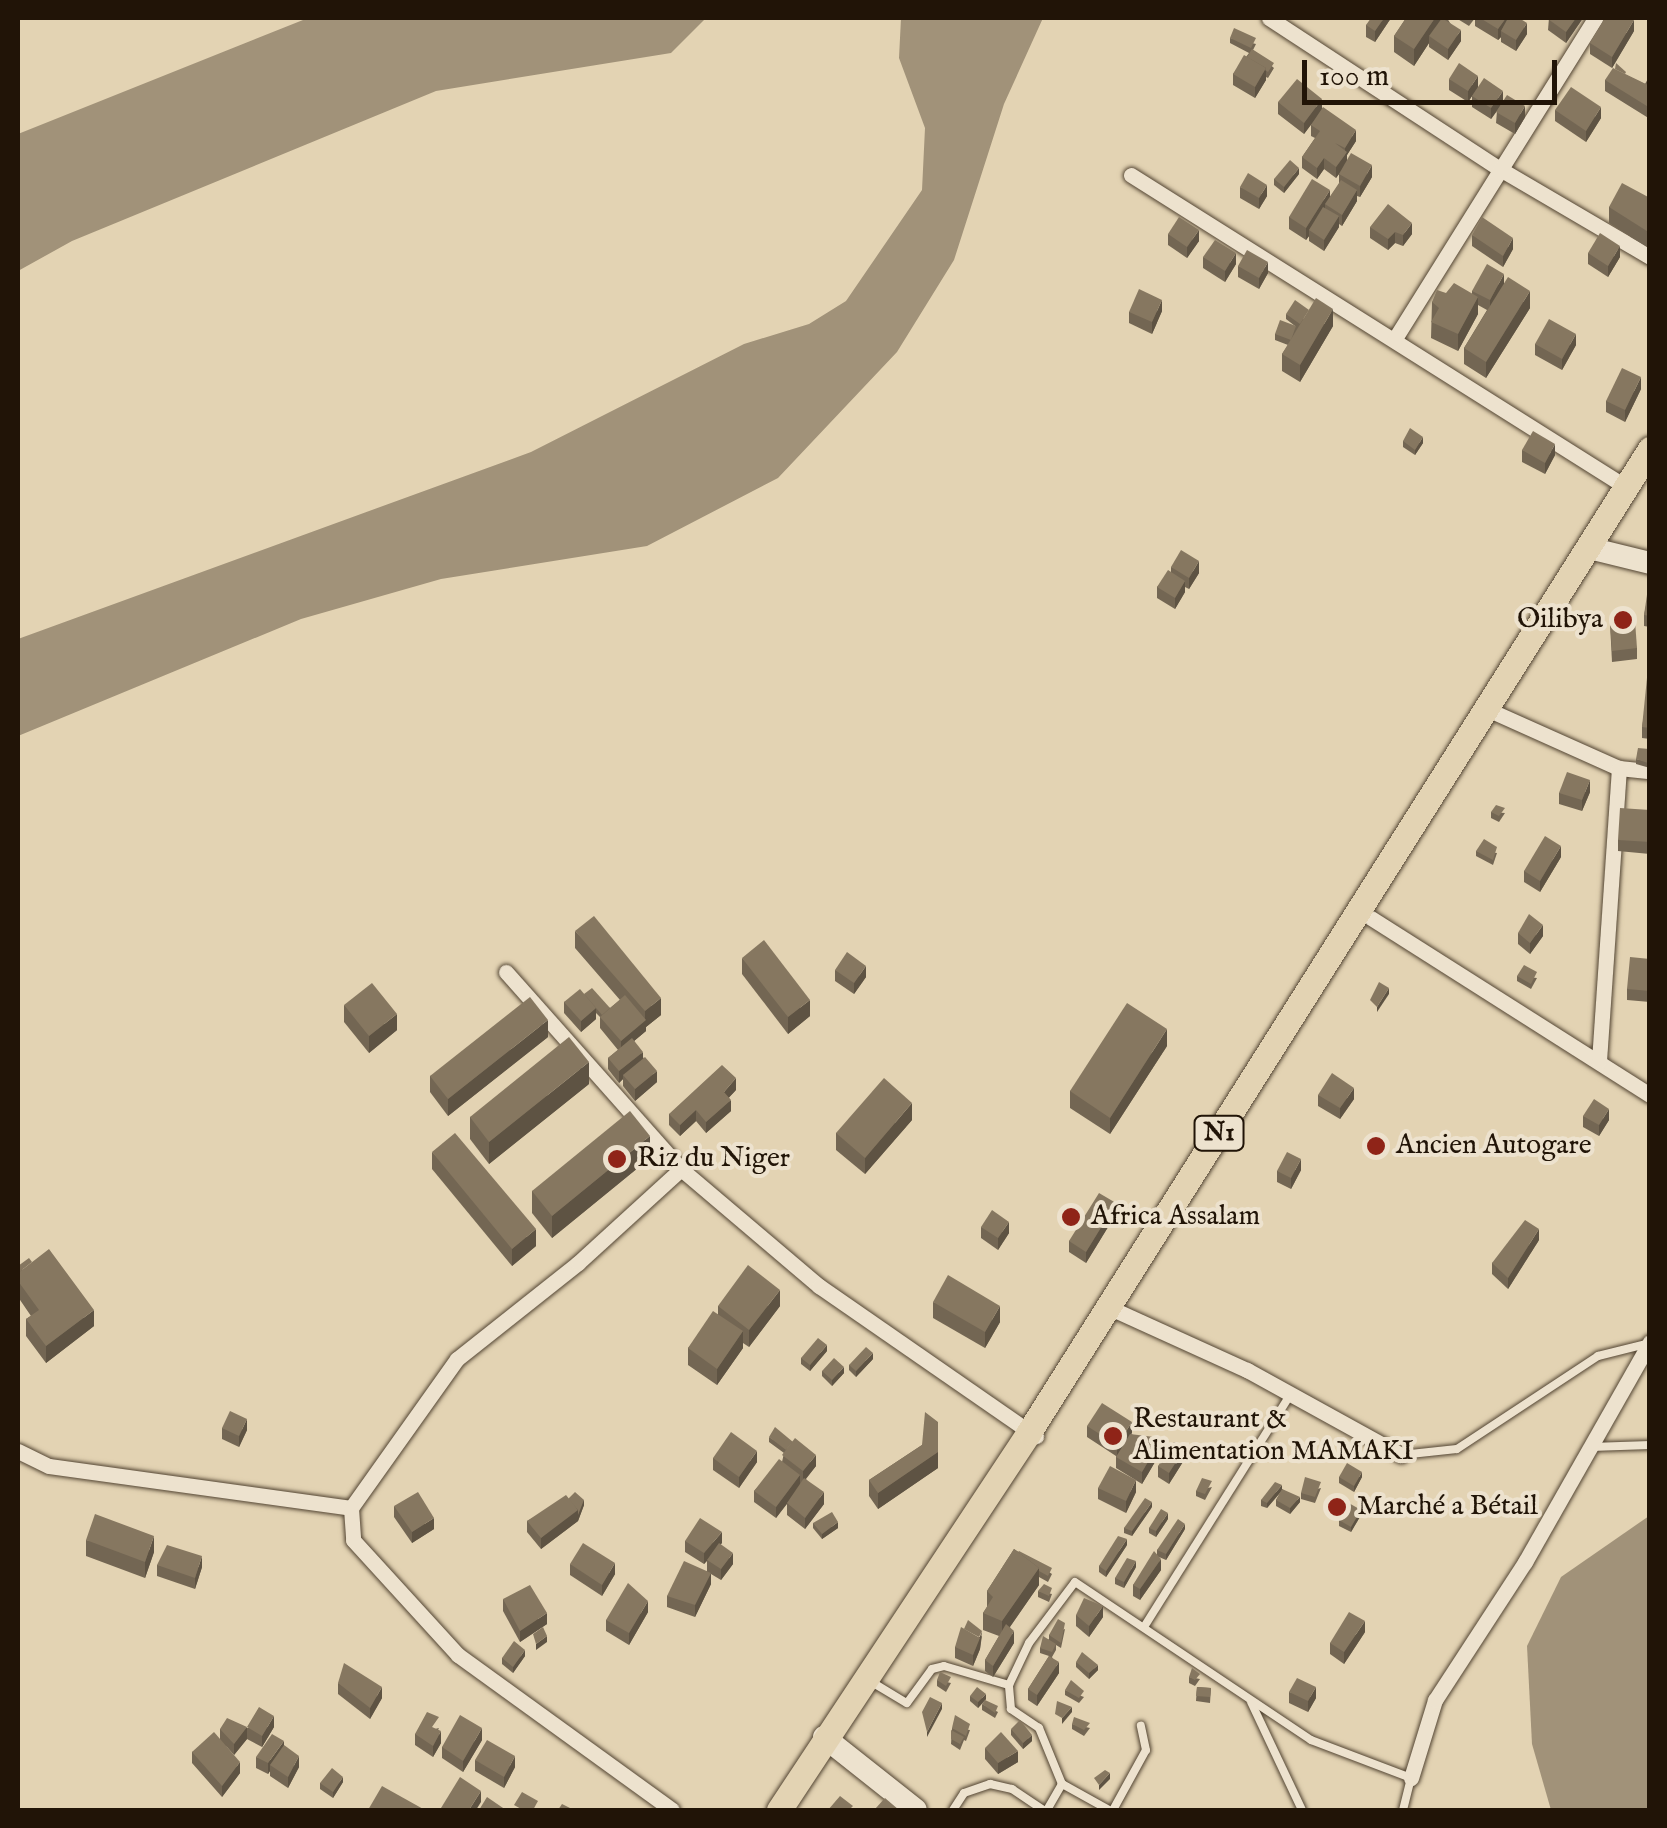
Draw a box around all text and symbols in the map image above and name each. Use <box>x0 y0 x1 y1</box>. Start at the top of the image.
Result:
scale bar <box>1307 40 1562 102</box>
text: 100 m <box>1319 58 1389 96</box>
place label: Oilibya <box>1517 603 1603 637</box>
marker: Oilibya <box>1612 609 1634 631</box>
road number: N1 <box>1192 1113 1246 1153</box>
place label: Ancien Autogare <box>1396 1129 1592 1163</box>
marker: Ancien Autogare <box>1365 1135 1387 1157</box>
place label: Riz du Niger <box>637 1142 790 1176</box>
marker: Riz du Niger <box>606 1148 628 1170</box>
place label: Africa Assalam <box>1091 1200 1260 1234</box>
marker: Africa Assalam <box>1060 1206 1082 1228</box>
place label: Restaurant & Alimentation MAMAKI <box>1133 1403 1414 1469</box>
marker: Restaurant & Alimentation MAMAKI <box>1102 1425 1124 1447</box>
place label: Marché a Bétail <box>1357 1490 1538 1524</box>
marker: Marché a Bétail <box>1326 1496 1348 1518</box>

